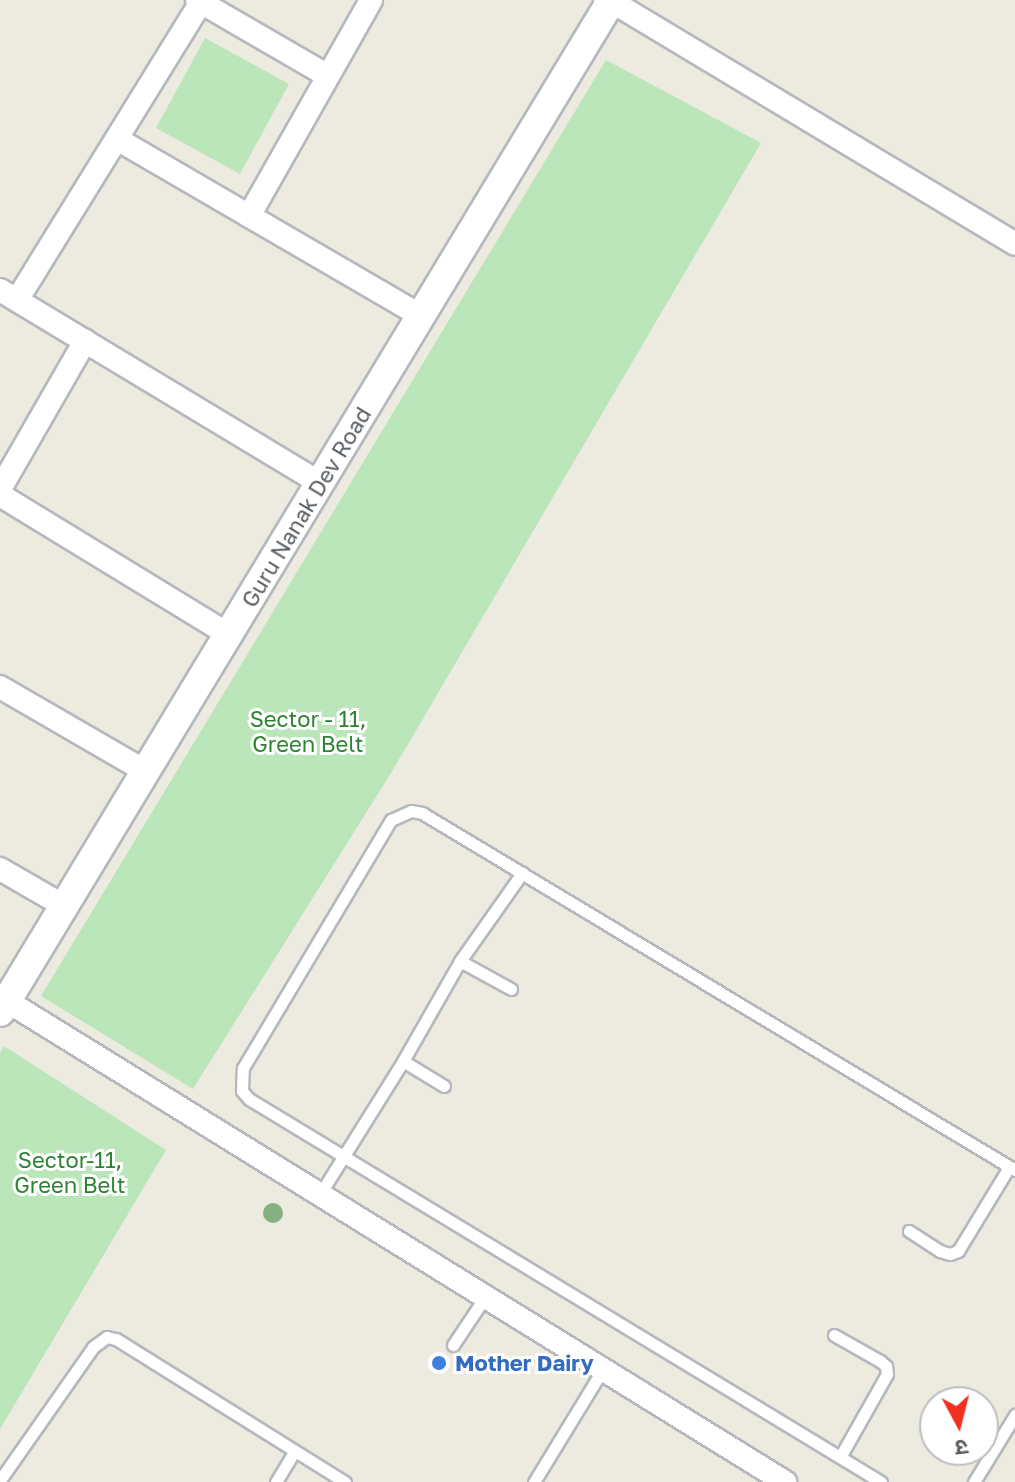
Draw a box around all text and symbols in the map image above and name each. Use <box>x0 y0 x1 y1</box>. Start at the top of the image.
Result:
street label: Guru Nanak Dev Road <box>236 402 376 612</box>
park label: Sector - 11, Green Belt <box>250 705 366 756</box>
park label: Sector-11, Green Belt <box>14 1146 126 1198</box>
place label: Mother Dairy <box>455 1350 594 1376</box>
marker: Mother Dairy <box>430 1354 448 1372</box>
north arrow <box>919 1386 999 1466</box>
text: उ <box>954 1434 970 1463</box>

